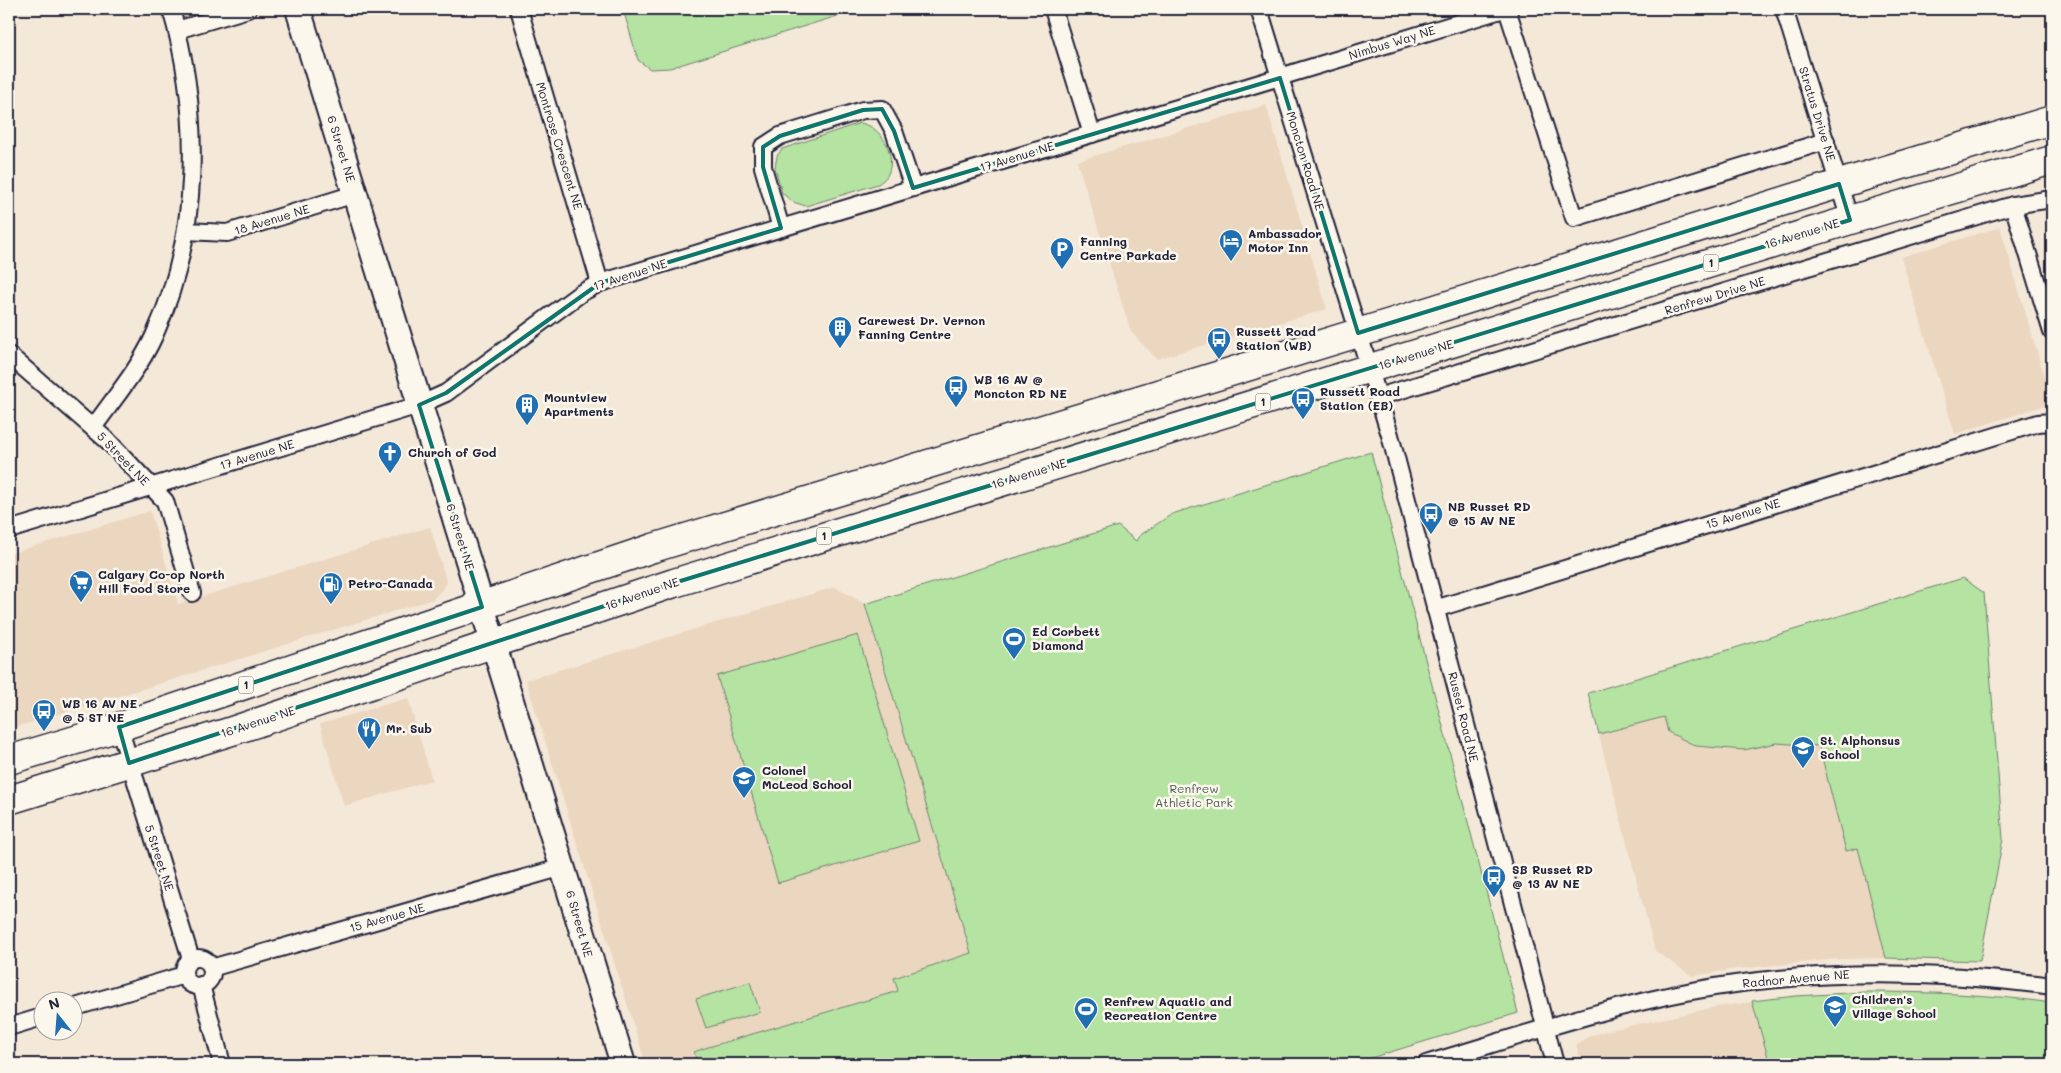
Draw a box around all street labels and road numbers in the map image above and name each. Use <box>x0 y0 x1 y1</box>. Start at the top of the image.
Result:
street label: Nimbus Way NE <box>1346 21 1437 63</box>
street label: Stratus Drive NE <box>1796 64 1840 163</box>
street label: Montrose Crescent NE <box>533 80 587 212</box>
street label: Moncton Road NE <box>1283 109 1329 212</box>
street label: 6 Street NE <box>324 113 360 184</box>
street label: 17 Avenue NE <box>978 137 1056 175</box>
street label: 18 Avenue NE <box>232 200 311 238</box>
street label: 16 Avenue NE <box>1762 214 1841 252</box>
road number: 1 <box>1704 254 1718 272</box>
street label: 17 Avenue NE <box>591 255 669 294</box>
street label: Renfrew Drive NE <box>1662 272 1767 318</box>
street label: 16 Avenue NE <box>1376 335 1455 373</box>
road number: 1 <box>1256 394 1270 411</box>
street label: 5 Street NE <box>94 428 153 489</box>
street label: 17 Avenue NE <box>218 435 296 473</box>
street label: 16 Avenue NE <box>989 454 1068 492</box>
street label: 15 Avenue NE <box>1703 494 1782 532</box>
street label: 6 Street NE <box>443 501 479 572</box>
road number: 1 <box>816 528 832 544</box>
street label: 16 Avenue NE <box>602 573 681 613</box>
street label: Russet Road NE <box>1445 670 1483 763</box>
road number: 1 <box>238 676 254 694</box>
street label: 16 Avenue NE <box>218 701 297 741</box>
street label: 5 Street NE <box>142 823 178 893</box>
street label: 6 Street NE <box>563 888 597 959</box>
street label: 15 Avenue NE <box>347 899 426 935</box>
street label: Radnor Avenue NE <box>1742 965 1850 991</box>

